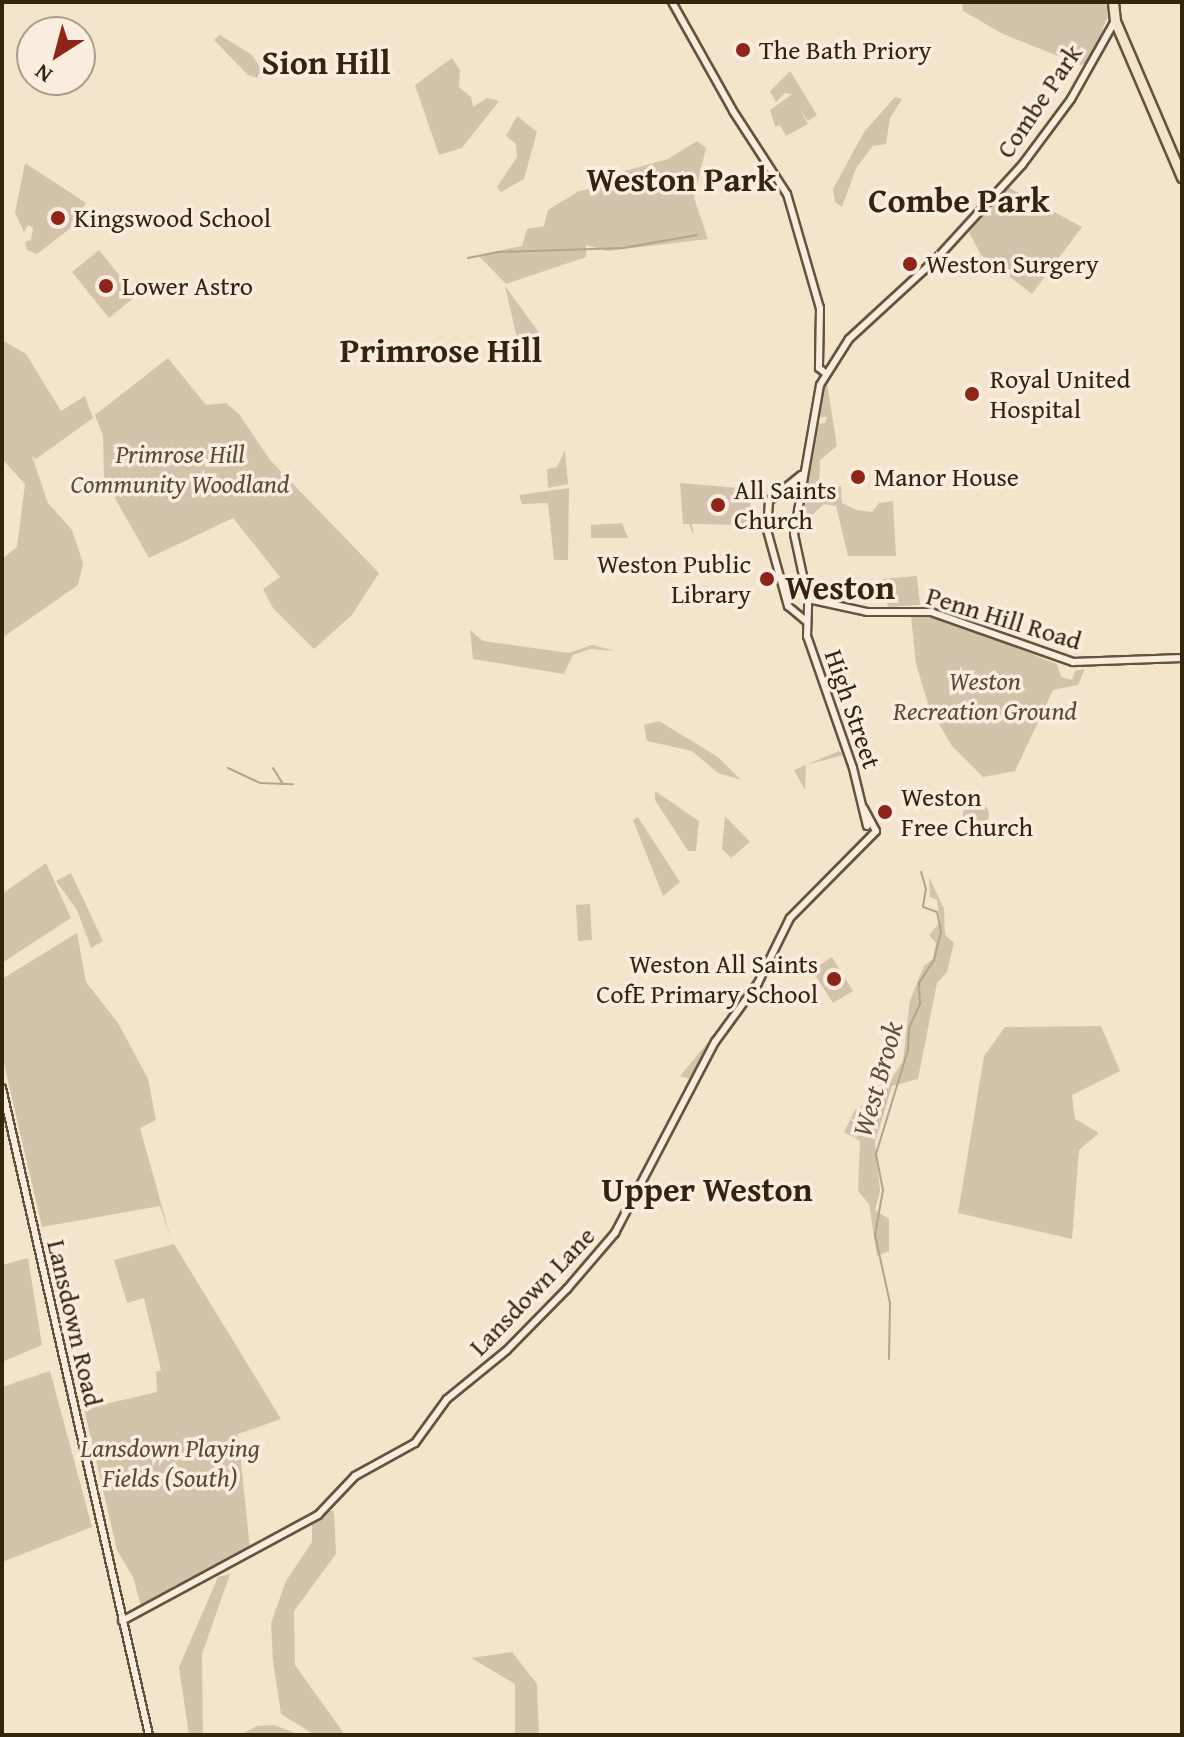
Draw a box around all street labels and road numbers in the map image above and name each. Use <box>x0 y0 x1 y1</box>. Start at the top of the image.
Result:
street label: Combe Park <box>990 38 1088 164</box>
street label: Penn Hill Road <box>923 580 1085 656</box>
street label: High Street <box>818 645 888 773</box>
street label: Lansdown Lane <box>463 1220 601 1362</box>
street label: Lansdown Road <box>41 1237 109 1409</box>

